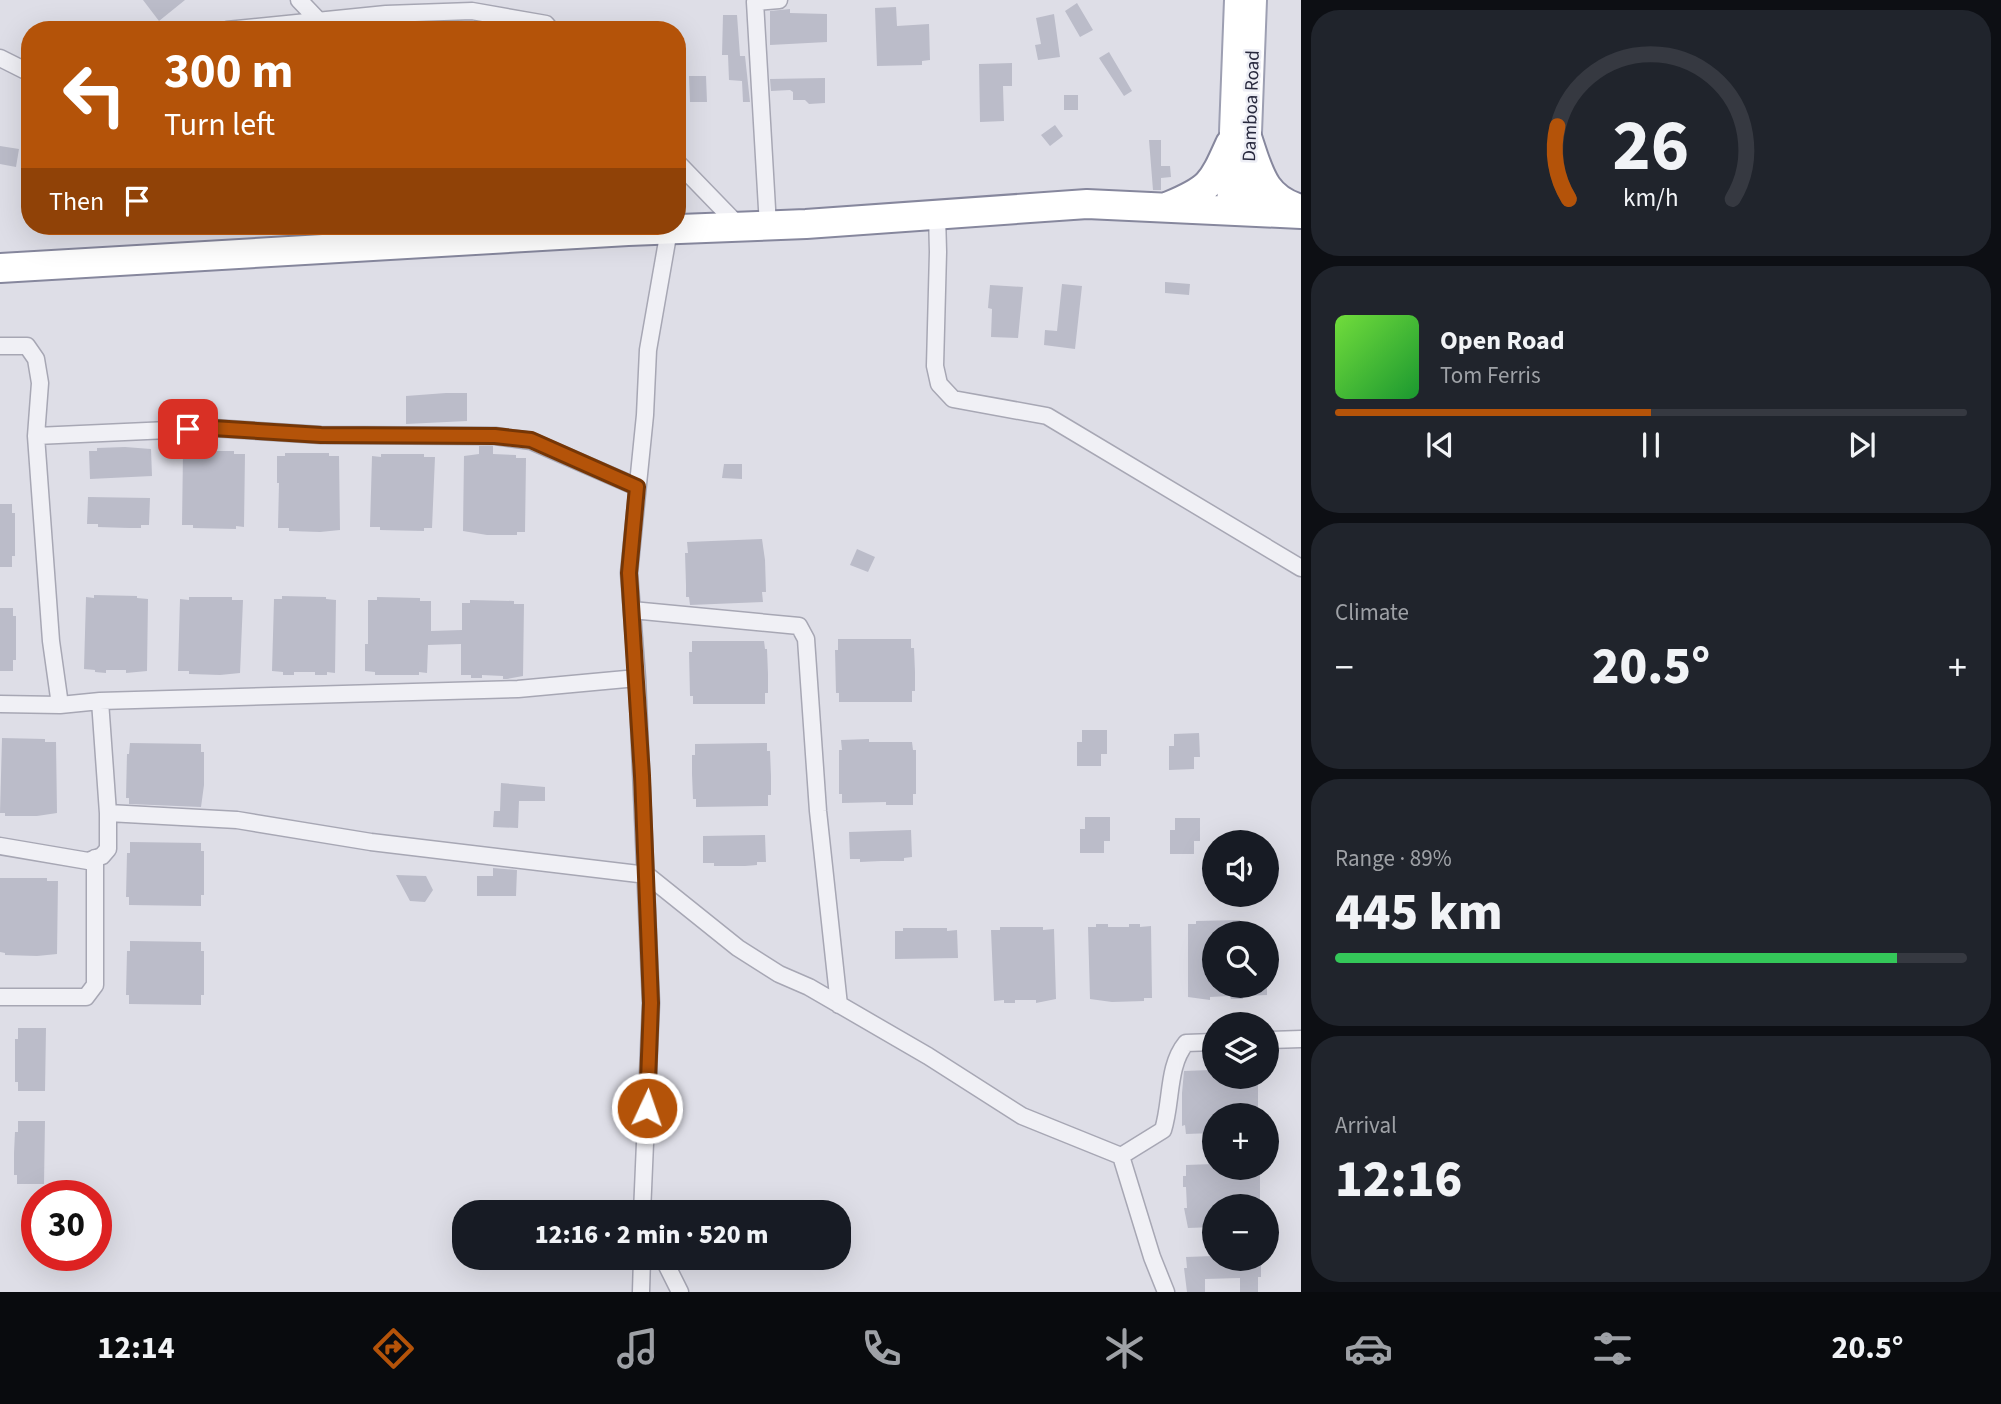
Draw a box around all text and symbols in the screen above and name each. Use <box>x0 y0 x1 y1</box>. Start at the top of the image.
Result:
text: 300 m <box>164 37 293 107</box>
icon: left <box>49 49 140 140</box>
street label: Damboa Road <box>1236 50 1267 162</box>
text: 26 <box>1613 95 1689 199</box>
text: Turn left <box>164 102 275 148</box>
text: km/h <box>1623 180 1679 216</box>
icon: arrive <box>118 182 156 220</box>
text: Then <box>49 183 104 220</box>
text: Open Road <box>1440 322 1565 359</box>
text: Tom Ferris <box>1440 359 1541 392</box>
pin <box>158 399 218 459</box>
icon: arrive <box>169 410 207 448</box>
icon: previous <box>1421 426 1459 464</box>
icon: pause <box>1632 426 1670 464</box>
icon: next <box>1843 426 1881 464</box>
text: Climate <box>1335 596 1409 629</box>
text: 20.5° <box>1592 630 1710 704</box>
text: − <box>1335 641 1354 695</box>
text: + <box>1948 641 1967 695</box>
map controls <box>1202 830 1279 1271</box>
button: sound <box>1202 830 1279 907</box>
text: Range · 89% <box>1335 842 1452 875</box>
text: 445 km <box>1335 876 1503 950</box>
button: search <box>1202 921 1279 998</box>
button: layers <box>1202 1012 1279 1089</box>
position arrow <box>610 1071 684 1145</box>
button: + <box>1202 1103 1279 1180</box>
text: Arrival <box>1335 1109 1397 1142</box>
text: 12:16 <box>1335 1143 1462 1217</box>
speed limit sign: 30 <box>21 1180 112 1271</box>
button: − <box>1202 1194 1279 1271</box>
text: 12:16 · 2 min · 520 m <box>535 1216 768 1253</box>
icon: directions <box>369 1324 418 1373</box>
icon: music <box>613 1324 662 1373</box>
icon: phone <box>857 1324 906 1373</box>
icon: climate <box>1100 1324 1149 1373</box>
icon: car <box>1344 1324 1393 1373</box>
icon: filters <box>1588 1324 1637 1373</box>
text: 12:14 <box>97 1325 175 1371</box>
text: 20.5° <box>1832 1325 1904 1371</box>

